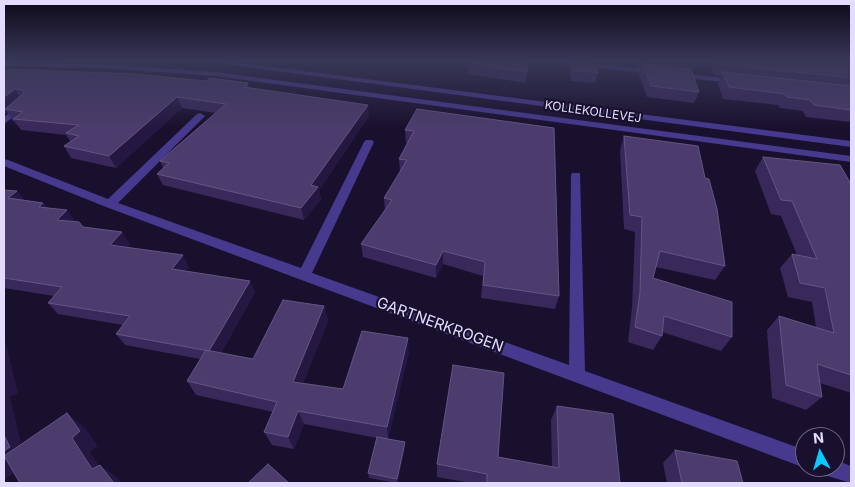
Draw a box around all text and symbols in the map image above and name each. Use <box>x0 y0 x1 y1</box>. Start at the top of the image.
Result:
street label: KOLLEKOLLEVEJ <box>544 98 642 126</box>
street label: GARTNERKROGEN <box>374 294 506 356</box>
north arrow <box>795 427 845 477</box>
text: N <box>812 429 825 447</box>

